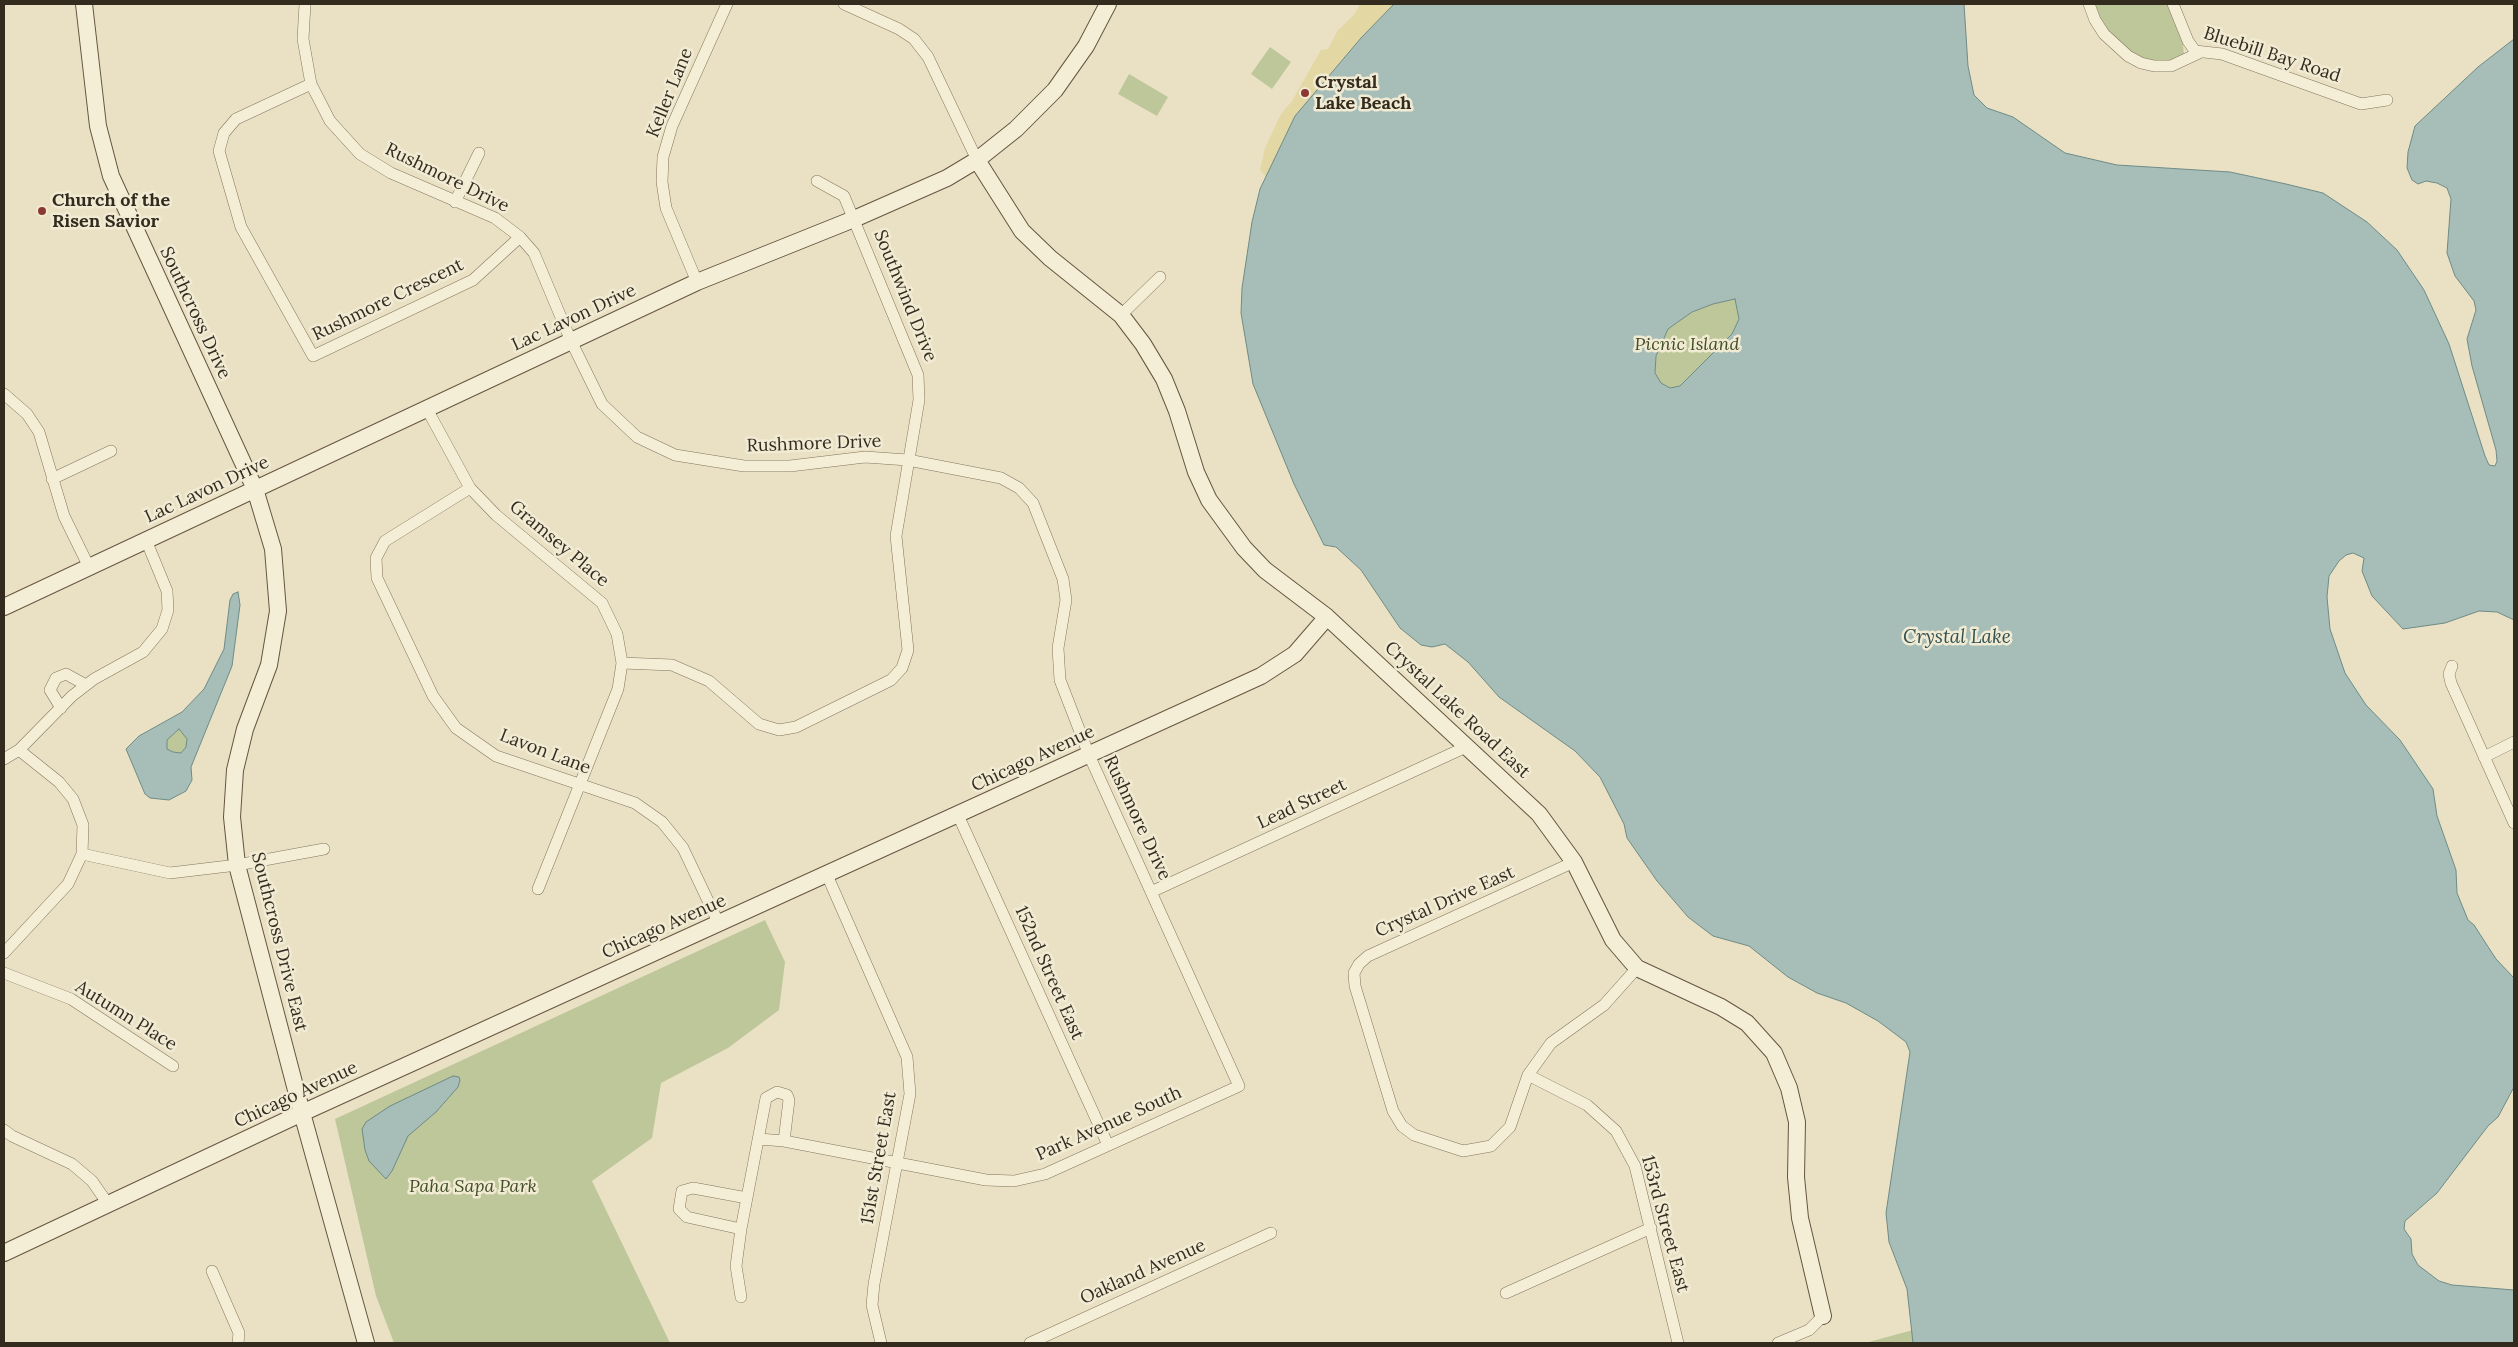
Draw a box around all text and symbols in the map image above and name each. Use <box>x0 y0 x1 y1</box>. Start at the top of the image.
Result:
street label: Bluebill Bay Road <box>2201 23 2343 87</box>
street label: Keller Lane <box>642 45 698 141</box>
place label: Crystal Lake Beach <box>1315 72 1411 115</box>
marker: Crystal Lake Beach <box>1299 87 1311 99</box>
street label: Rushmore Drive <box>382 139 512 217</box>
place label: Church of the Risen Savior <box>52 190 170 232</box>
marker: Church of the Risen Savior <box>36 205 48 217</box>
street label: Southwind Drive <box>869 227 941 365</box>
street label: Southcross Drive <box>155 243 235 383</box>
street label: Rushmore Crescent <box>309 254 467 346</box>
street label: Lac Lavon Drive <box>508 280 640 356</box>
park label: Picnic Island <box>1635 334 1739 356</box>
street label: Rushmore Drive <box>746 431 882 457</box>
street label: Lac Lavon Drive <box>141 452 273 528</box>
street label: Gramsey Place <box>505 496 613 592</box>
water label: Crystal Lake <box>1903 627 2011 649</box>
street label: Crystal Lake Road East <box>1380 637 1534 783</box>
street label: Chicago Avenue <box>968 721 1098 797</box>
street label: Lavon Lane <box>496 725 594 779</box>
street label: Rushmore Drive <box>1099 752 1175 884</box>
street label: Lead Street <box>1254 774 1350 834</box>
street label: Southcross Drive East <box>246 850 312 1034</box>
street label: Crystal Drive East <box>1372 862 1518 942</box>
street label: Chicago Avenue <box>599 890 729 964</box>
street label: 152nd Street East <box>1010 903 1088 1043</box>
street label: Autumn Place <box>71 976 181 1056</box>
street label: Chicago Avenue <box>231 1057 361 1133</box>
street label: Park Avenue South <box>1033 1082 1185 1166</box>
street label: 151st Street East <box>857 1090 901 1226</box>
street label: 153rd Street East <box>1636 1153 1694 1295</box>
park label: Paha Sapa Park <box>409 1176 537 1198</box>
street label: Oakland Avenue <box>1077 1235 1209 1309</box>

